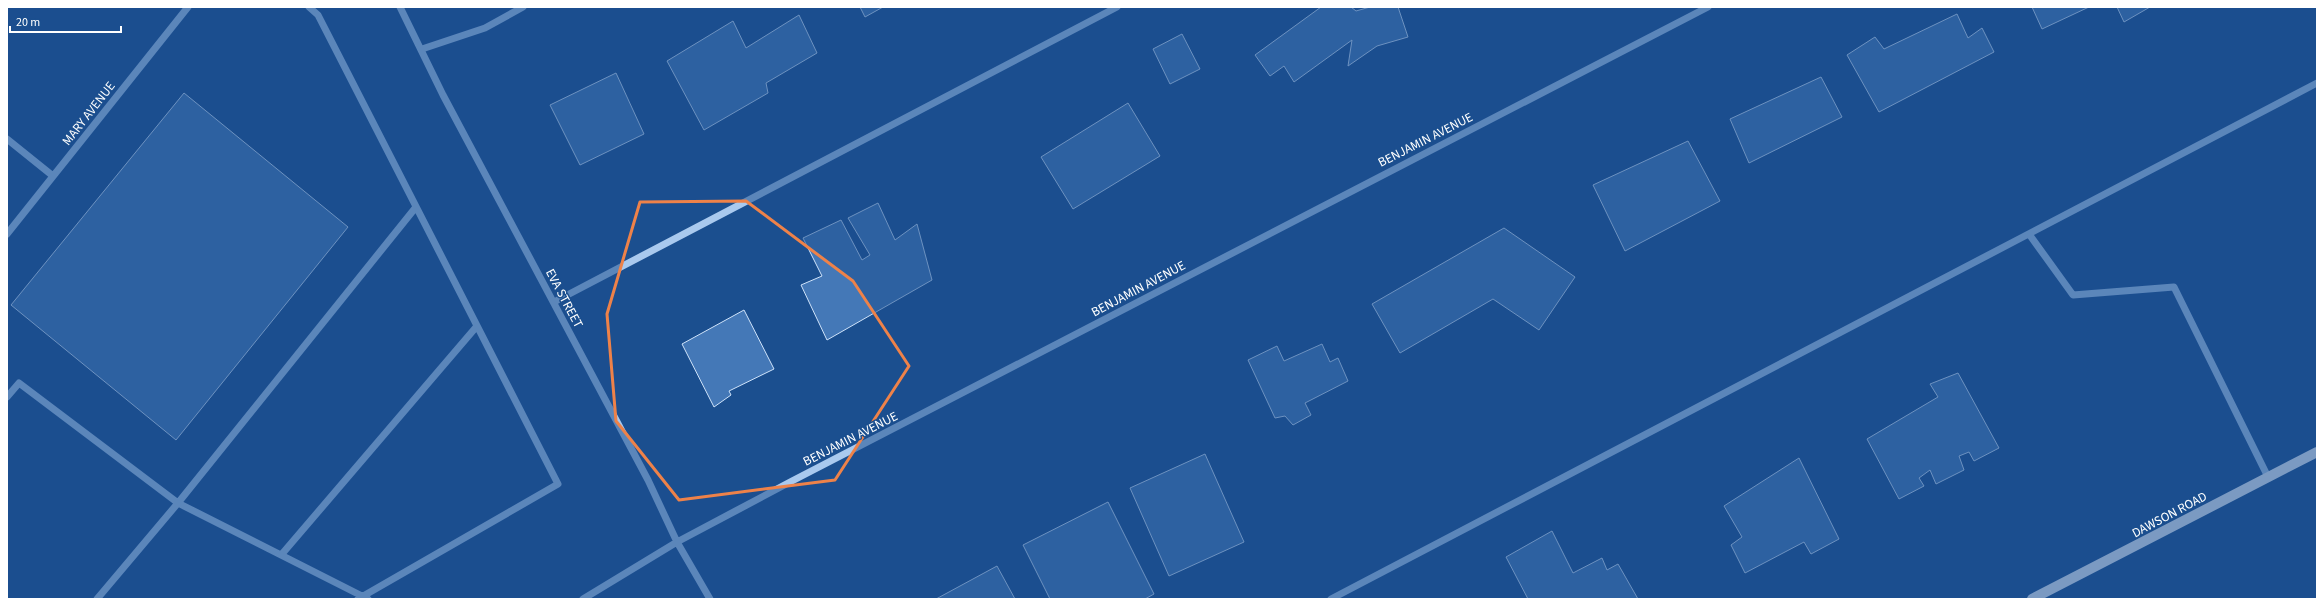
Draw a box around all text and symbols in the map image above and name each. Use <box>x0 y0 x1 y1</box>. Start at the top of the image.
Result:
scale bar <box>10 8 121 34</box>
text: 20 m <box>16 14 40 31</box>
street label: MARY AVENUE <box>58 78 120 149</box>
street label: BENJAMIN AVENUE <box>1375 108 1476 172</box>
street label: BENJAMIN AVENUE <box>1088 256 1189 321</box>
street label: EVA STREET <box>541 266 587 331</box>
street label: BENJAMIN AVENUE <box>800 407 901 471</box>
street label: DAWSON ROAD <box>2129 488 2210 542</box>

